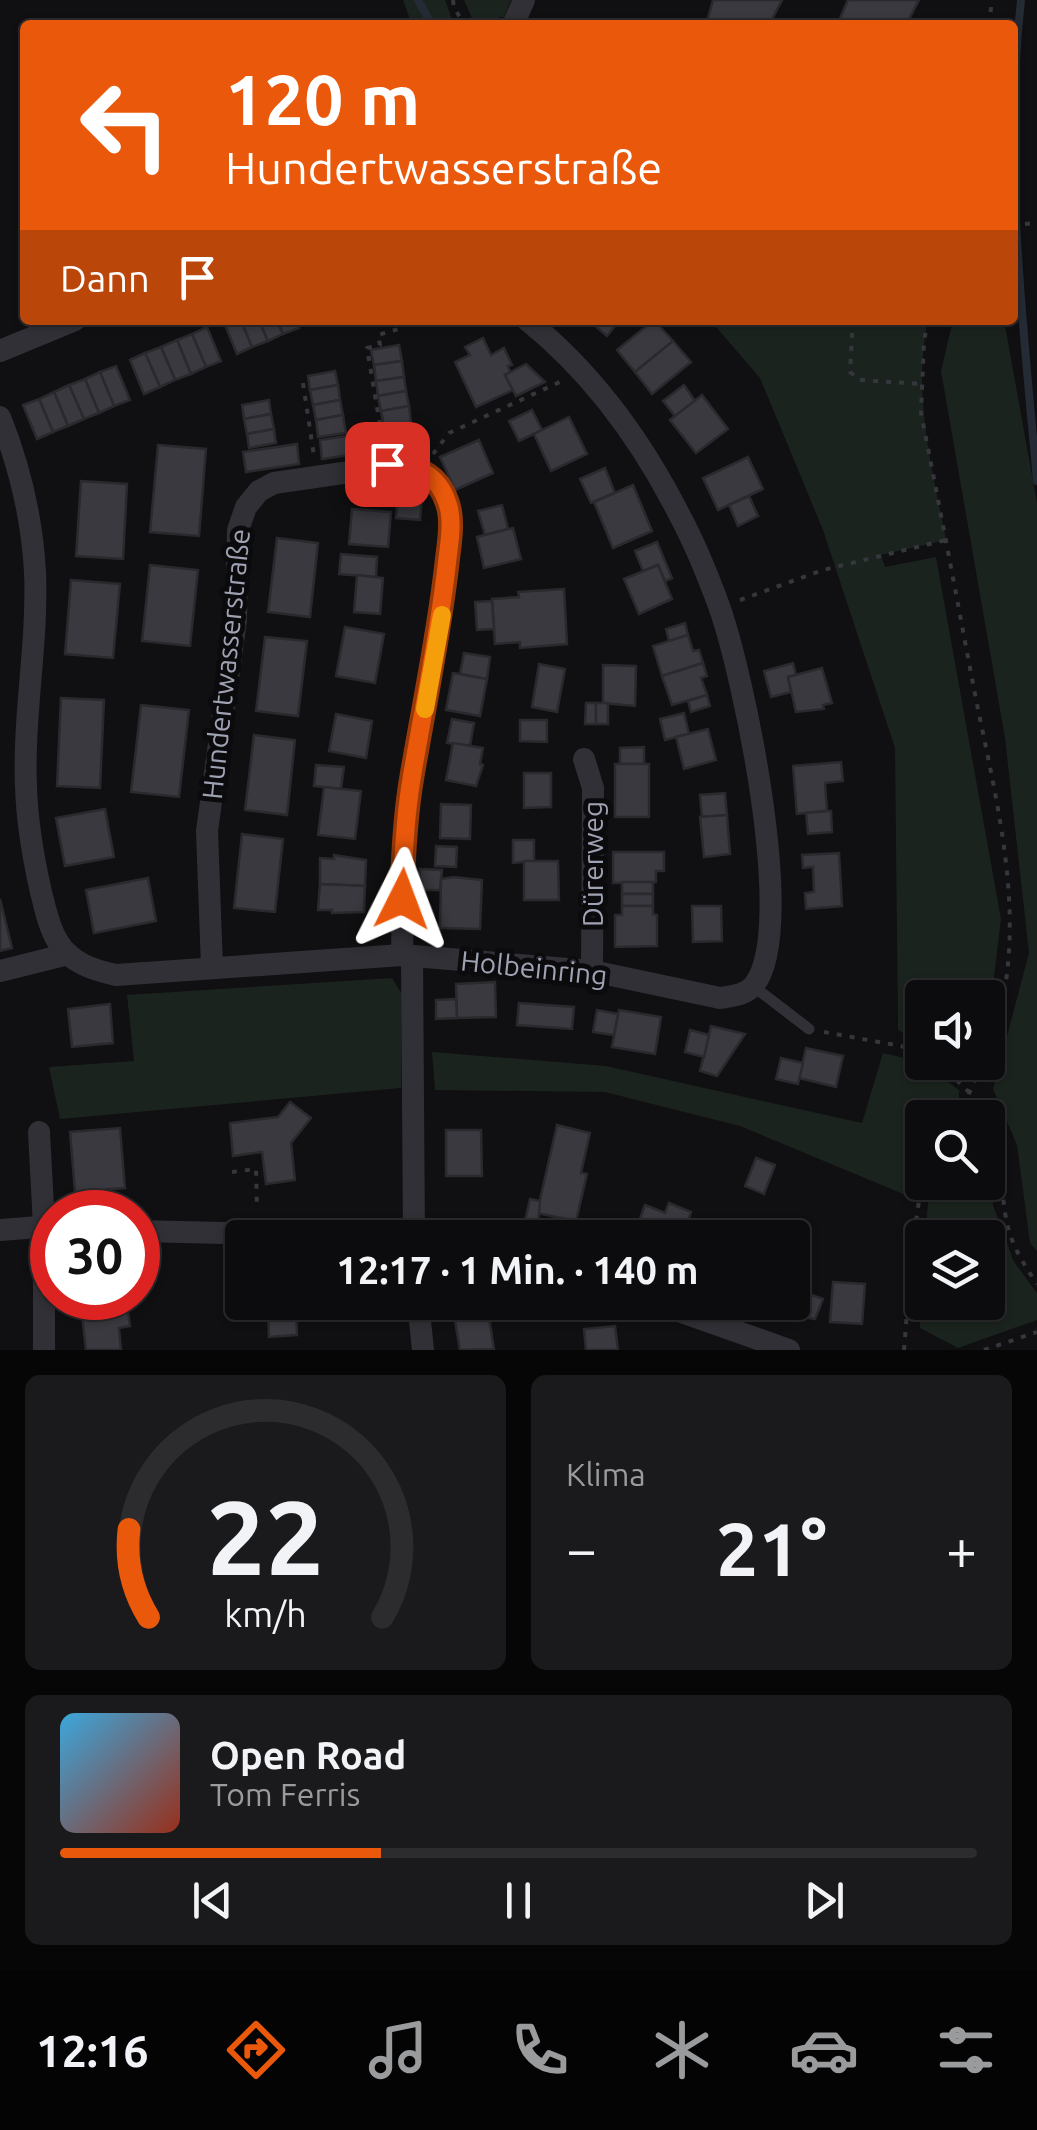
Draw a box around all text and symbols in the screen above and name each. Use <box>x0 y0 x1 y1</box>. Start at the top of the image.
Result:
icon: left <box>60 60 190 190</box>
text: 120 m <box>225 60 420 138</box>
text: Hundertwasserstraße <box>225 142 662 193</box>
icon: arrive <box>170 250 225 305</box>
text: Dann <box>60 257 150 299</box>
pin <box>345 422 430 507</box>
icon: arrive <box>360 437 415 492</box>
street label: Hundertwasserstraße <box>196 527 255 801</box>
street label: Dürerweg <box>577 801 608 927</box>
position arrow <box>350 847 454 951</box>
street label: Holbeinring <box>459 944 609 991</box>
map controls <box>905 980 1005 1320</box>
button: sound <box>905 980 1005 1080</box>
button: search <box>905 1100 1005 1200</box>
speed limit sign: 30 <box>30 1190 160 1320</box>
button: layers <box>905 1220 1005 1320</box>
text: 12:17 · 1 Min. · 140 m <box>336 1249 699 1291</box>
text: Klima <box>566 1456 646 1492</box>
text: 22 <box>207 1478 324 1595</box>
text: 21° <box>716 1506 827 1590</box>
text: − <box>566 1518 597 1579</box>
text: + <box>946 1518 977 1579</box>
text: km/h <box>224 1594 307 1634</box>
text: Open Road <box>210 1734 406 1776</box>
text: Tom Ferris <box>210 1776 360 1812</box>
icon: previous <box>185 1873 240 1928</box>
icon: pause <box>491 1873 546 1928</box>
icon: next <box>797 1873 852 1928</box>
icon: directions <box>221 2015 291 2085</box>
icon: music <box>363 2015 433 2085</box>
icon: phone <box>505 2015 575 2085</box>
icon: climate <box>647 2015 717 2085</box>
icon: car <box>789 2015 859 2085</box>
icon: filters <box>931 2015 1001 2085</box>
text: 12:16 <box>36 2025 149 2076</box>

